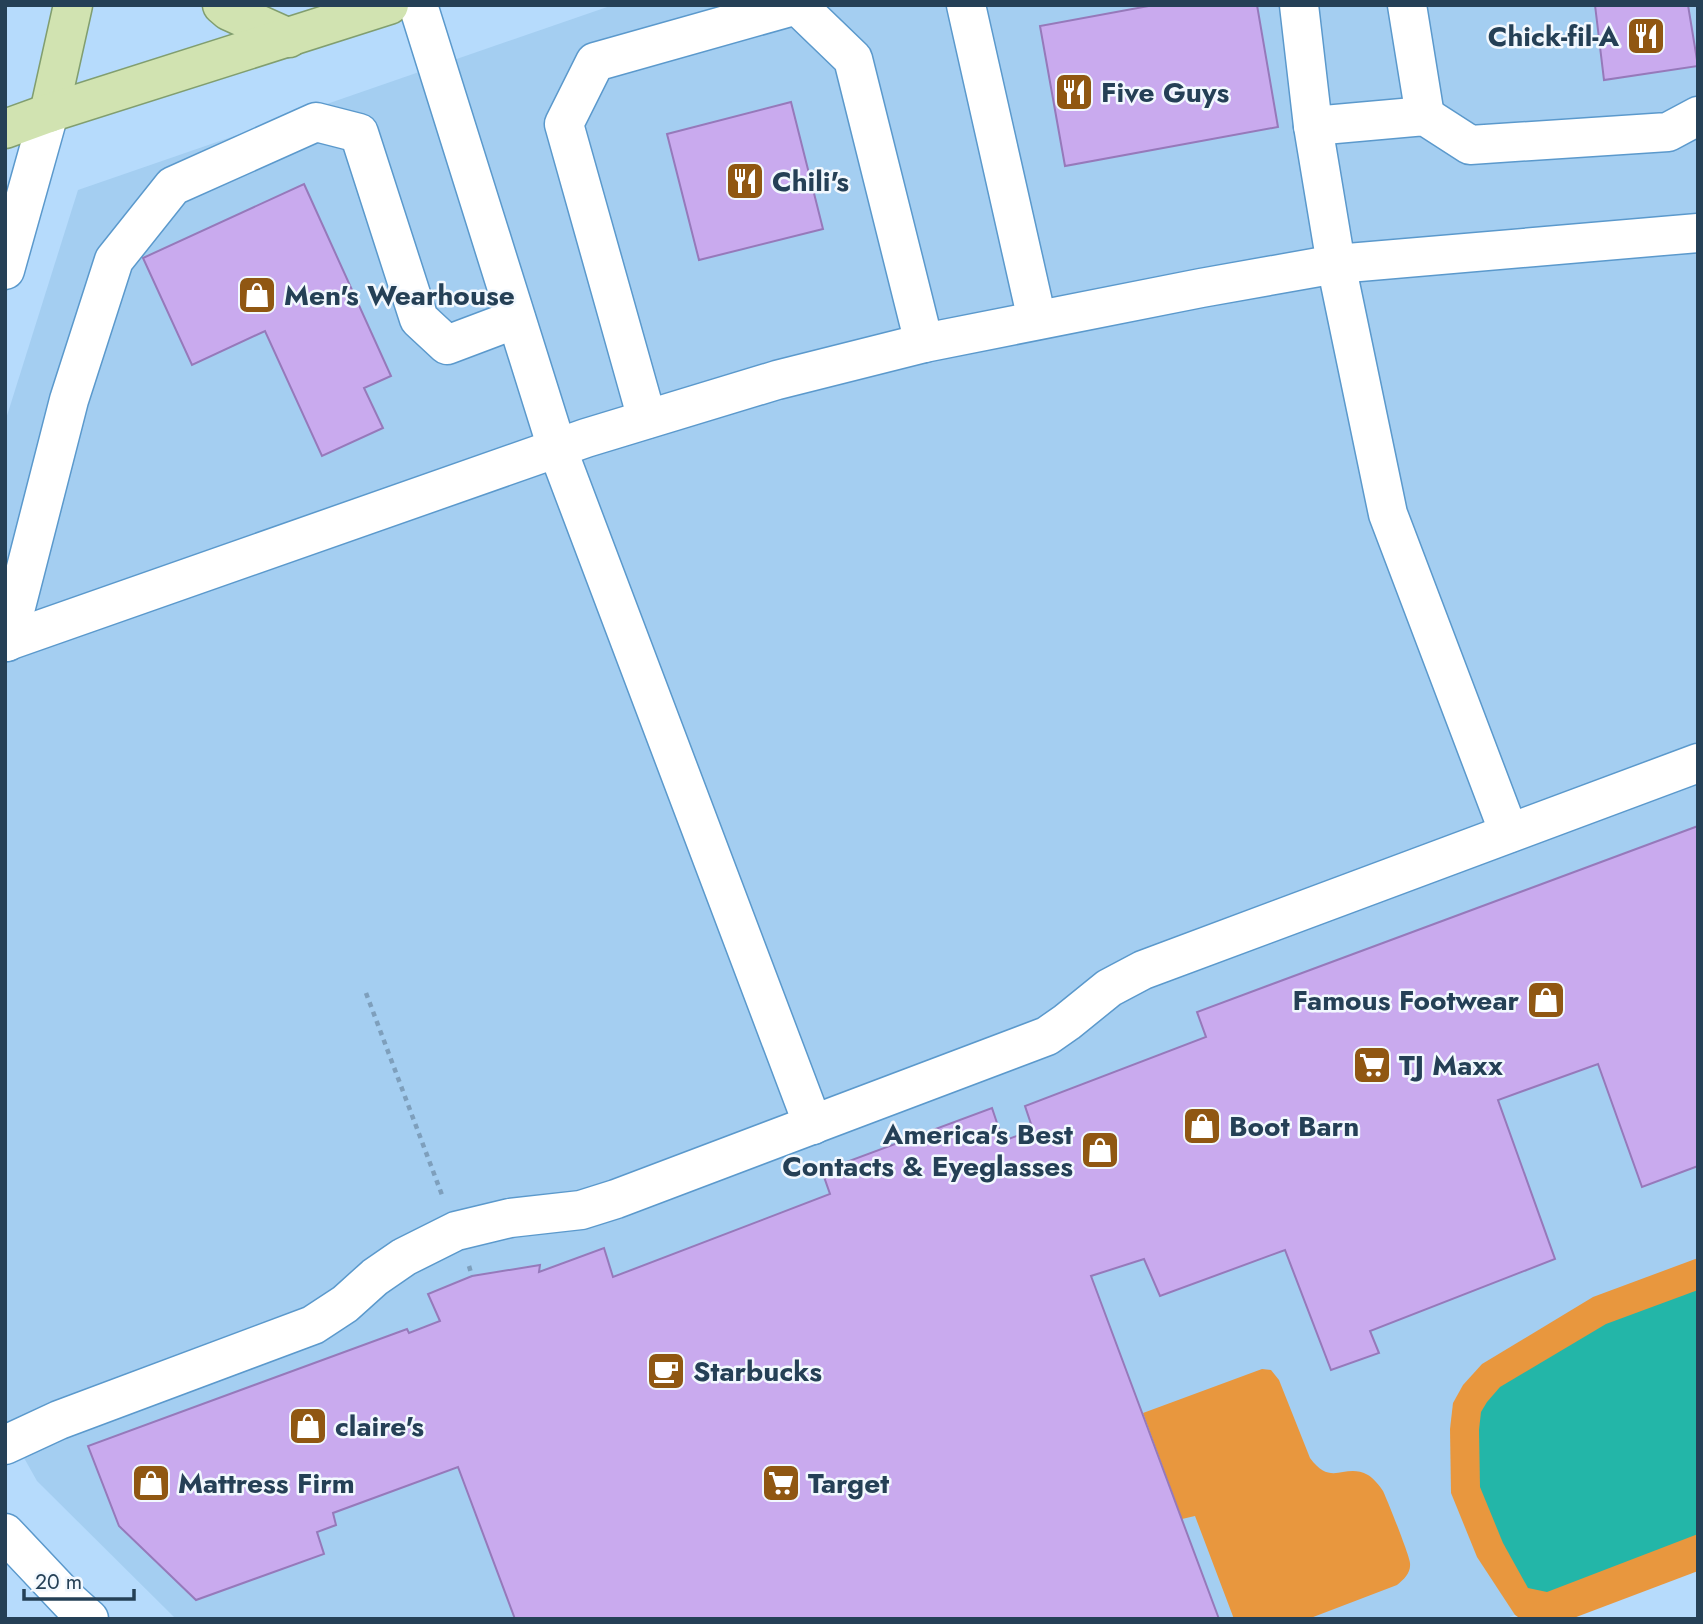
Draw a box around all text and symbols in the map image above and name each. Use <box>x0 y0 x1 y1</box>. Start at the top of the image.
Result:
restaurant icon: Chick-fil-A <box>1625 15 1667 57</box>
place label: Chick-fil-A <box>1488 16 1619 57</box>
restaurant icon: Five Guys <box>1053 71 1095 113</box>
place label: Five Guys <box>1101 72 1229 113</box>
restaurant icon: Chili's <box>724 160 766 202</box>
place label: Chili's <box>772 161 849 202</box>
shop icon: Men's Wearhouse <box>236 274 278 316</box>
place label: Men's Wearhouse <box>284 275 515 316</box>
shop icon: Famous Footwear <box>1525 979 1567 1021</box>
place label: Famous Footwear <box>1292 980 1519 1021</box>
supermarket icon: TJ Maxx <box>1351 1044 1393 1086</box>
place label: TJ Maxx <box>1399 1045 1503 1086</box>
shop icon: Boot Barn <box>1181 1105 1223 1147</box>
place label: Boot Barn <box>1229 1106 1359 1147</box>
place label: America's Best Contacts & Eyeglasses <box>782 1114 1073 1187</box>
shop icon: America's Best Contacts & Eyeglasses <box>1079 1129 1121 1171</box>
cafe icon: Starbucks <box>645 1350 687 1392</box>
place label: Starbucks <box>693 1351 822 1392</box>
shop icon: claire's <box>287 1405 329 1447</box>
place label: claire's <box>335 1406 424 1447</box>
shop icon: Mattress Firm <box>130 1462 172 1504</box>
supermarket icon: Target <box>760 1462 802 1504</box>
place label: Mattress Firm <box>178 1463 355 1504</box>
place label: Target <box>808 1463 889 1504</box>
scale bar <box>24 1558 135 1602</box>
text: 20 m <box>35 1567 82 1597</box>

